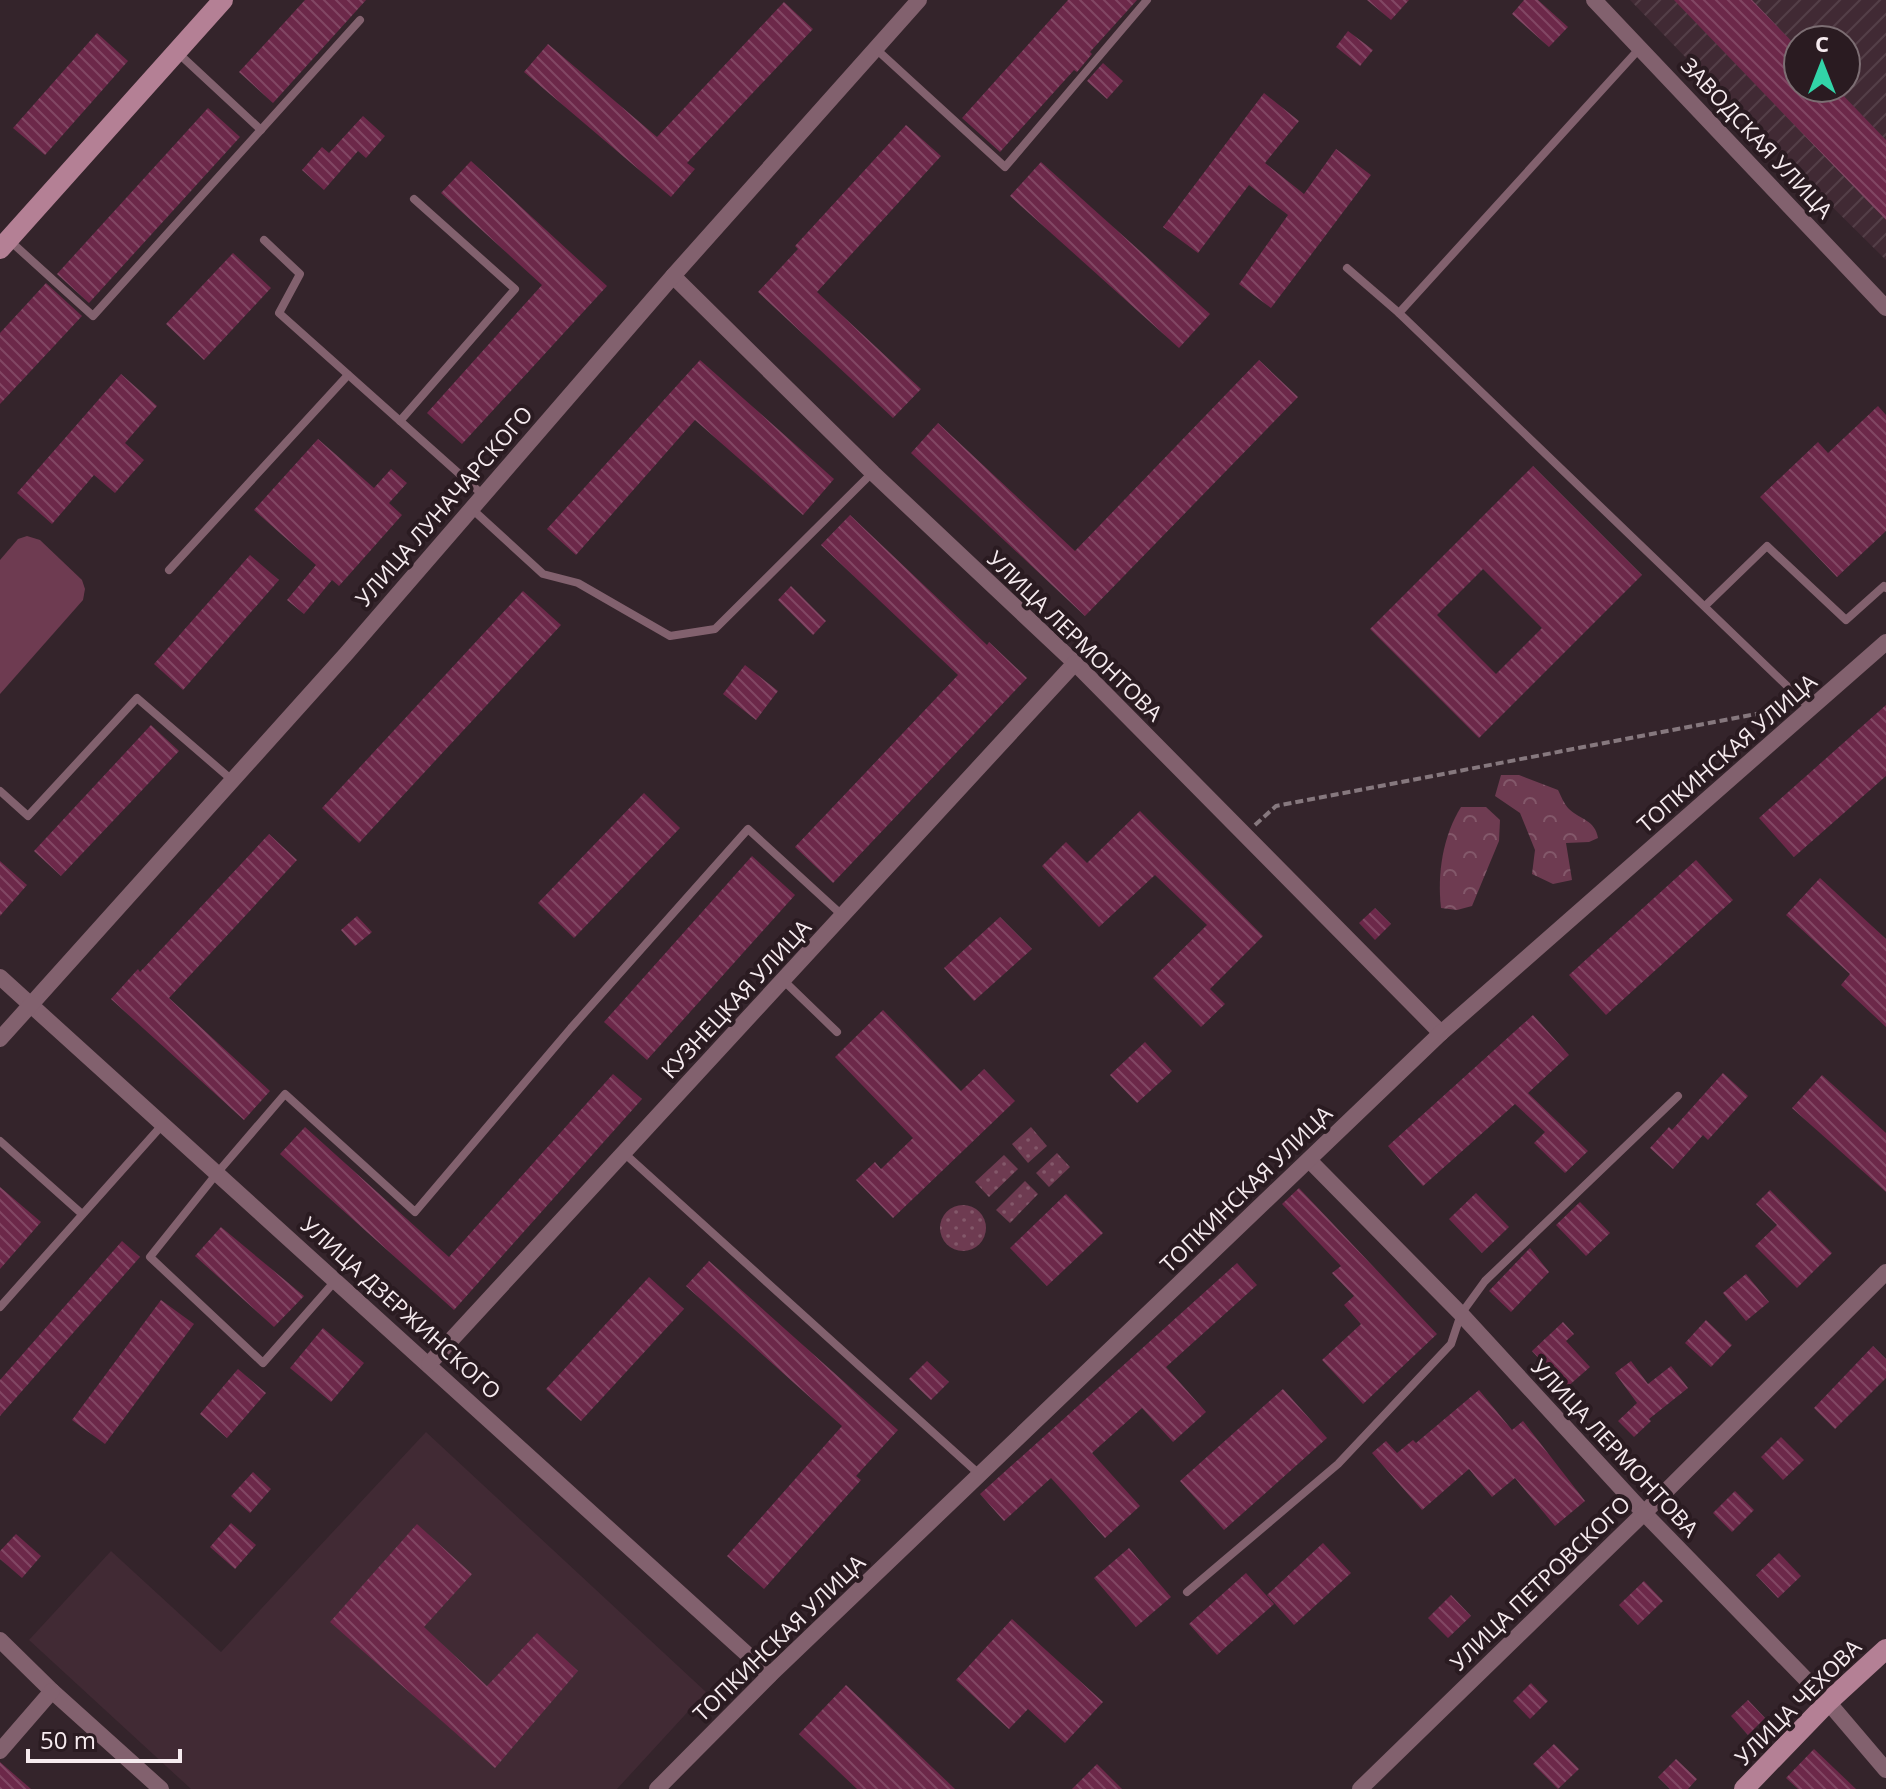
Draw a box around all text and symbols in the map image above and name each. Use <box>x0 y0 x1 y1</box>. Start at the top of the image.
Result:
north arrow <box>1782 24 1862 104</box>
text: С <box>1815 28 1829 58</box>
street label: ЗАВОДСКАЯ УЛИЦА <box>1675 50 1840 224</box>
street label: УЛИЦА ЛУНАЧАРСКОГО <box>348 399 539 612</box>
street label: УЛИЦА ЛЕРМОНТОВА <box>981 544 1170 727</box>
street label: ТОПКИНСКАЯ УЛИЦА <box>1630 666 1822 838</box>
street label: КУЗНЕЦКАЯ УЛИЦА <box>654 912 817 1084</box>
street label: ТОПКИНСКАЯ УЛИЦА <box>1153 1098 1338 1278</box>
street label: УЛИЦА ДЗЕРЖИНСКОГО <box>295 1209 508 1405</box>
street label: УЛИЦА ЛЕРМОНТОВА <box>1525 1352 1706 1543</box>
street label: УЛИЦА ПЕТРОВСКОГО <box>1443 1488 1636 1676</box>
street label: ТОПКИНСКАЯ УЛИЦА <box>686 1547 871 1727</box>
street label: УЛИЦА ЧЕХОВА <box>1728 1632 1867 1771</box>
scale bar <box>28 1713 180 1763</box>
text: 50 m <box>40 1723 96 1756</box>

